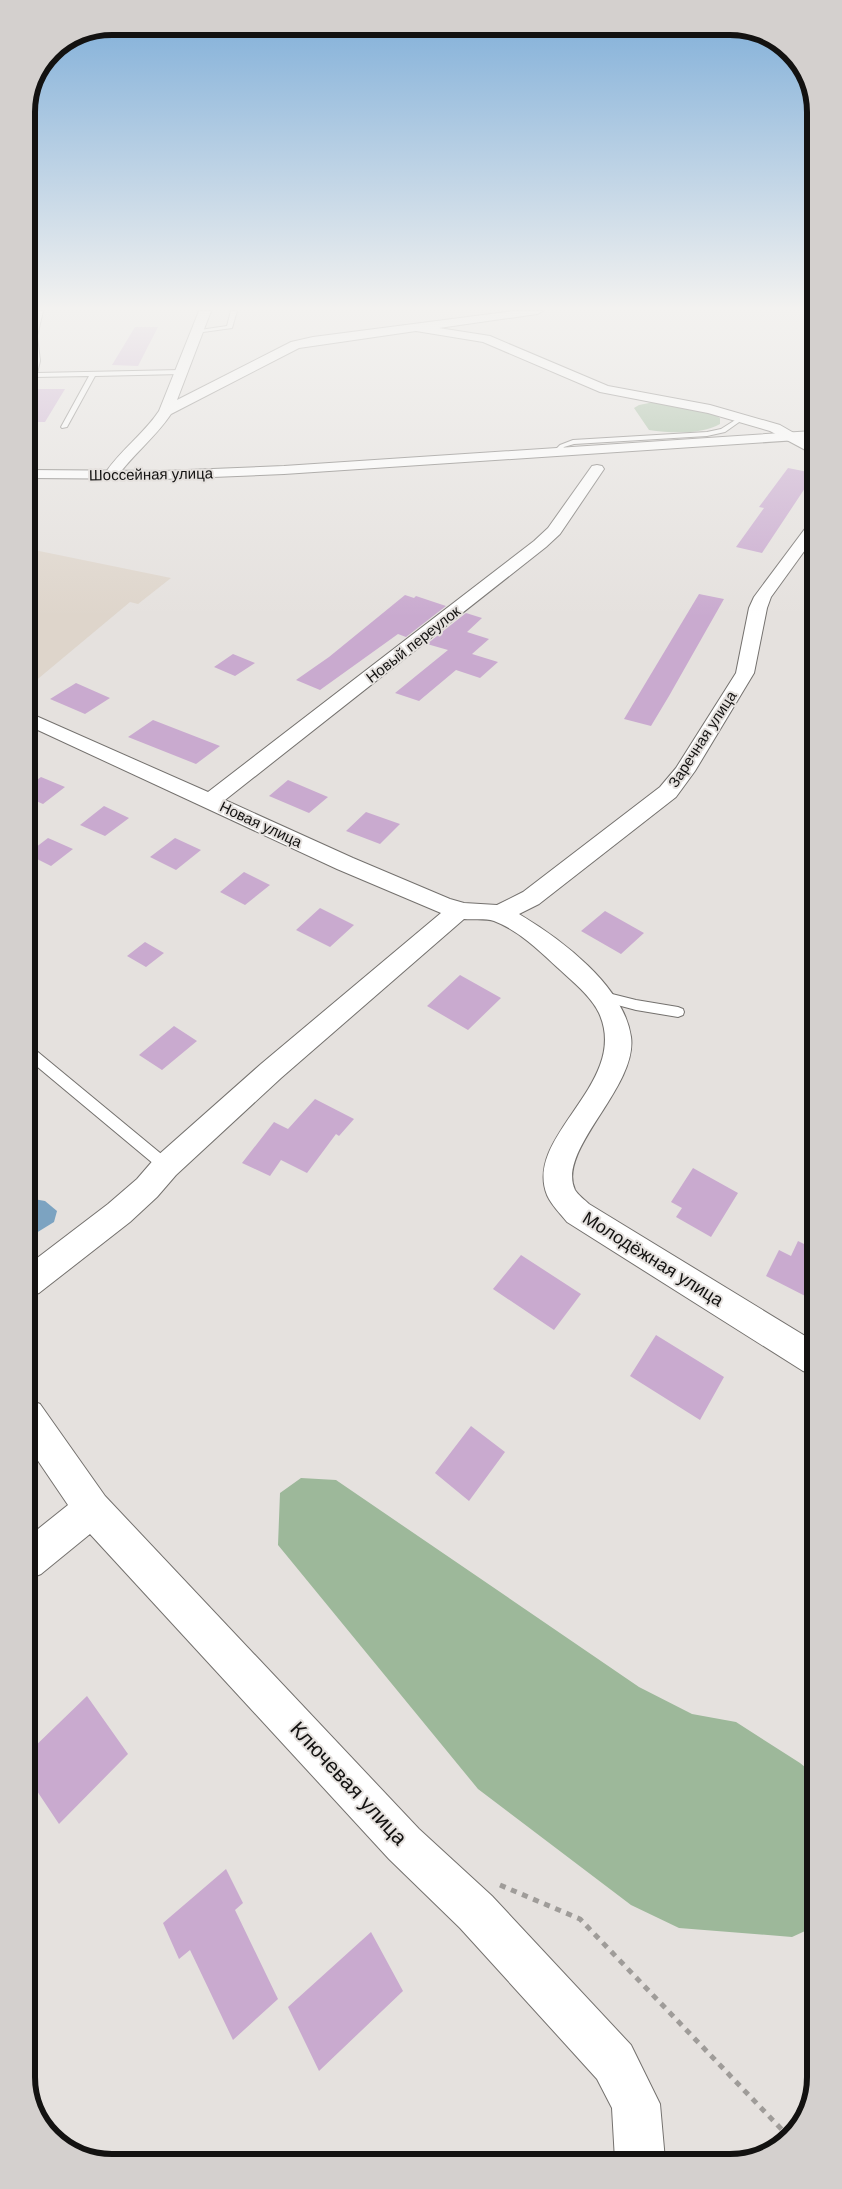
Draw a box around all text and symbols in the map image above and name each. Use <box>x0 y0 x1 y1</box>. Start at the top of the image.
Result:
street label: Шоссейная улица <box>89 464 214 484</box>
street label: Новый переулок <box>363 602 464 686</box>
street label: Заречная улица <box>664 687 740 790</box>
street label: Новая улица <box>217 798 305 851</box>
street label: Молодёжная улица <box>579 1208 728 1311</box>
street label: Ключевая улица <box>286 1717 412 1850</box>

